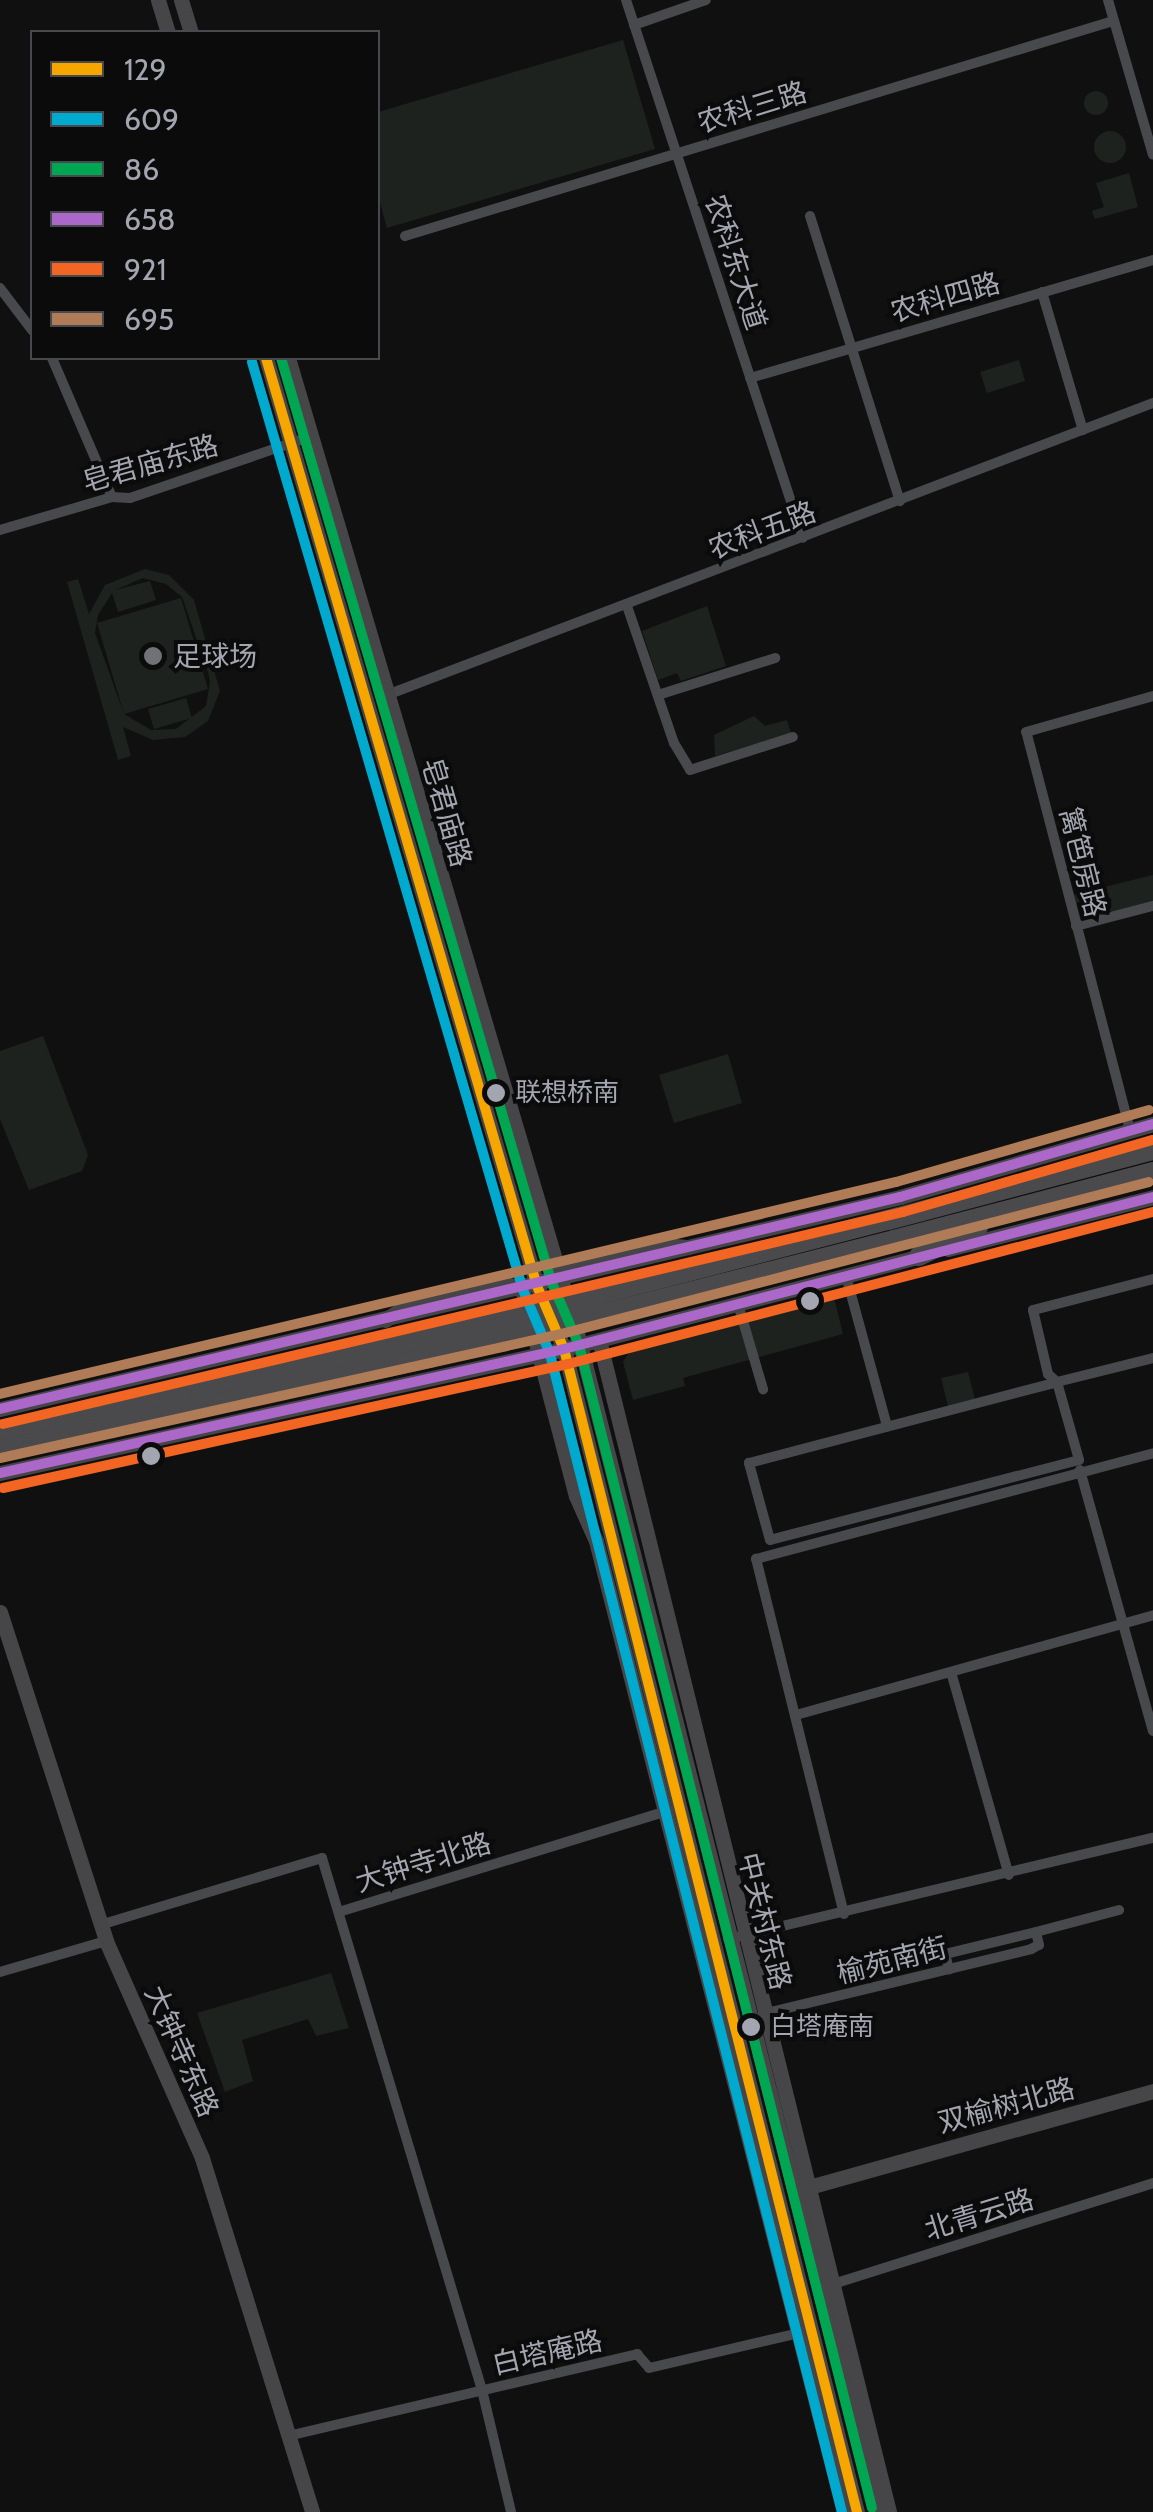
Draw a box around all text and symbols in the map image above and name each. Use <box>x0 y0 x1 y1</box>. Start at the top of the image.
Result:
legend <box>30 30 380 360</box>
text: 129 <box>124 51 167 88</box>
street label: 农科三路 <box>694 75 810 139</box>
text: 609 <box>124 101 179 138</box>
text: 86 <box>124 151 159 188</box>
street label: 农科东大道 <box>698 190 774 334</box>
text: 658 <box>124 201 175 238</box>
text: 921 <box>124 251 167 288</box>
street label: 农科四路 <box>887 265 1003 329</box>
text: 695 <box>124 301 174 338</box>
street label: 皂君庙东路 <box>78 428 222 498</box>
street label: 农科五路 <box>704 494 820 566</box>
place label: 足球场 <box>173 639 257 673</box>
marker: 足球场 <box>142 645 164 667</box>
street label: 皂君庙路 <box>415 754 479 870</box>
street label: 篱笆房路 <box>1053 804 1113 920</box>
place label: 联想桥南 <box>515 1077 619 1109</box>
marker: 联想桥南 <box>486 1083 506 1103</box>
unlabelled marker <box>800 1291 820 1311</box>
unlabelled marker <box>141 1446 161 1466</box>
street label: 大钟寺北路 <box>351 1825 495 1899</box>
street label: 中关村东路 <box>732 1849 798 1993</box>
street label: 榆苑南街 <box>834 1930 950 1990</box>
street label: 大钟寺东路 <box>138 1980 226 2122</box>
place label: 白塔庵南 <box>770 2011 874 2043</box>
marker: 白塔庵南 <box>741 2017 761 2037</box>
street label: 双榆树北路 <box>934 2071 1078 2139</box>
street label: 北青云路 <box>921 2182 1037 2246</box>
street label: 白塔庵路 <box>489 2323 605 2381</box>

